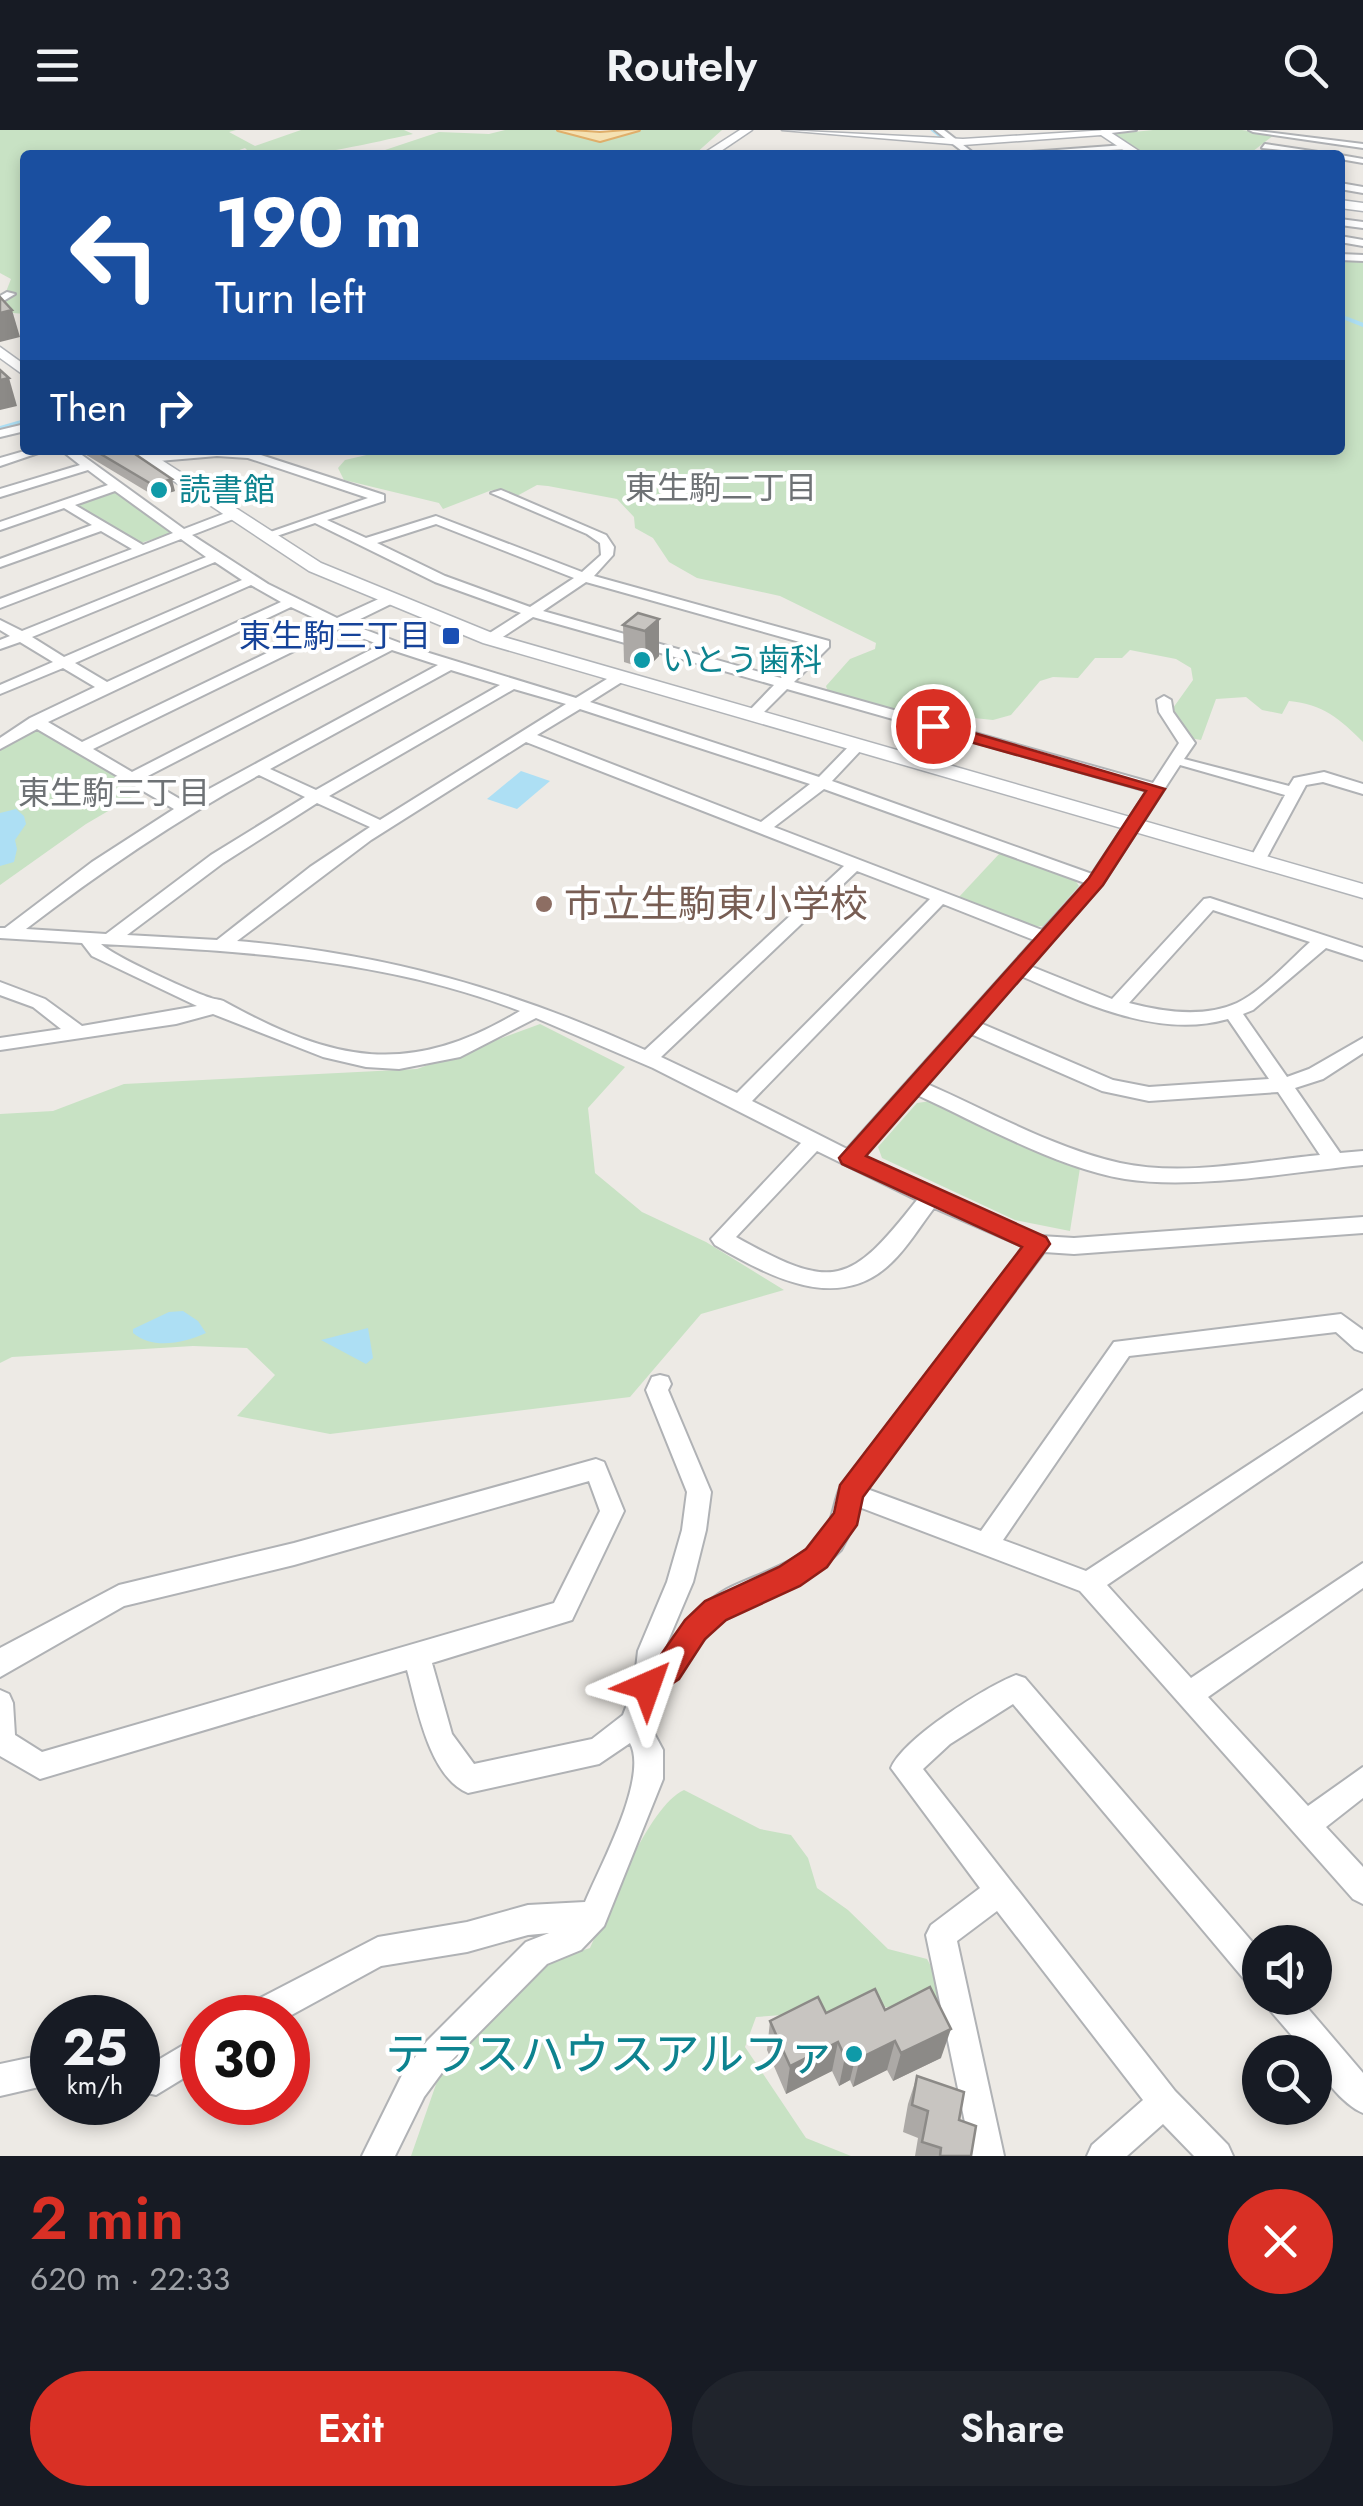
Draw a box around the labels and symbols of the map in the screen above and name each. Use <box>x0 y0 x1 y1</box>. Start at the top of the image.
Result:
district label: 東生駒二丁目 <box>625 465 817 511</box>
place label: 読書館 <box>179 467 275 513</box>
marker: 読書館 <box>148 479 170 501</box>
place label: 東生駒三丁目 <box>239 613 431 659</box>
marker: 東生駒三丁目 <box>440 625 462 647</box>
place label: いとう歯科 <box>662 637 822 683</box>
marker: いとう歯科 <box>631 649 653 671</box>
pin <box>891 684 976 769</box>
district label: 東生駒三丁目 <box>18 770 210 816</box>
place label: 市立生駒東小学校 <box>564 876 868 931</box>
marker: 市立生駒東小学校 <box>533 893 555 915</box>
position arrow <box>595 1634 699 1738</box>
speed limit sign: 30 <box>180 1995 310 2125</box>
place label: テラスハウスアルファ <box>385 2022 834 2087</box>
marker: テラスハウスアルファ <box>843 2043 865 2065</box>

